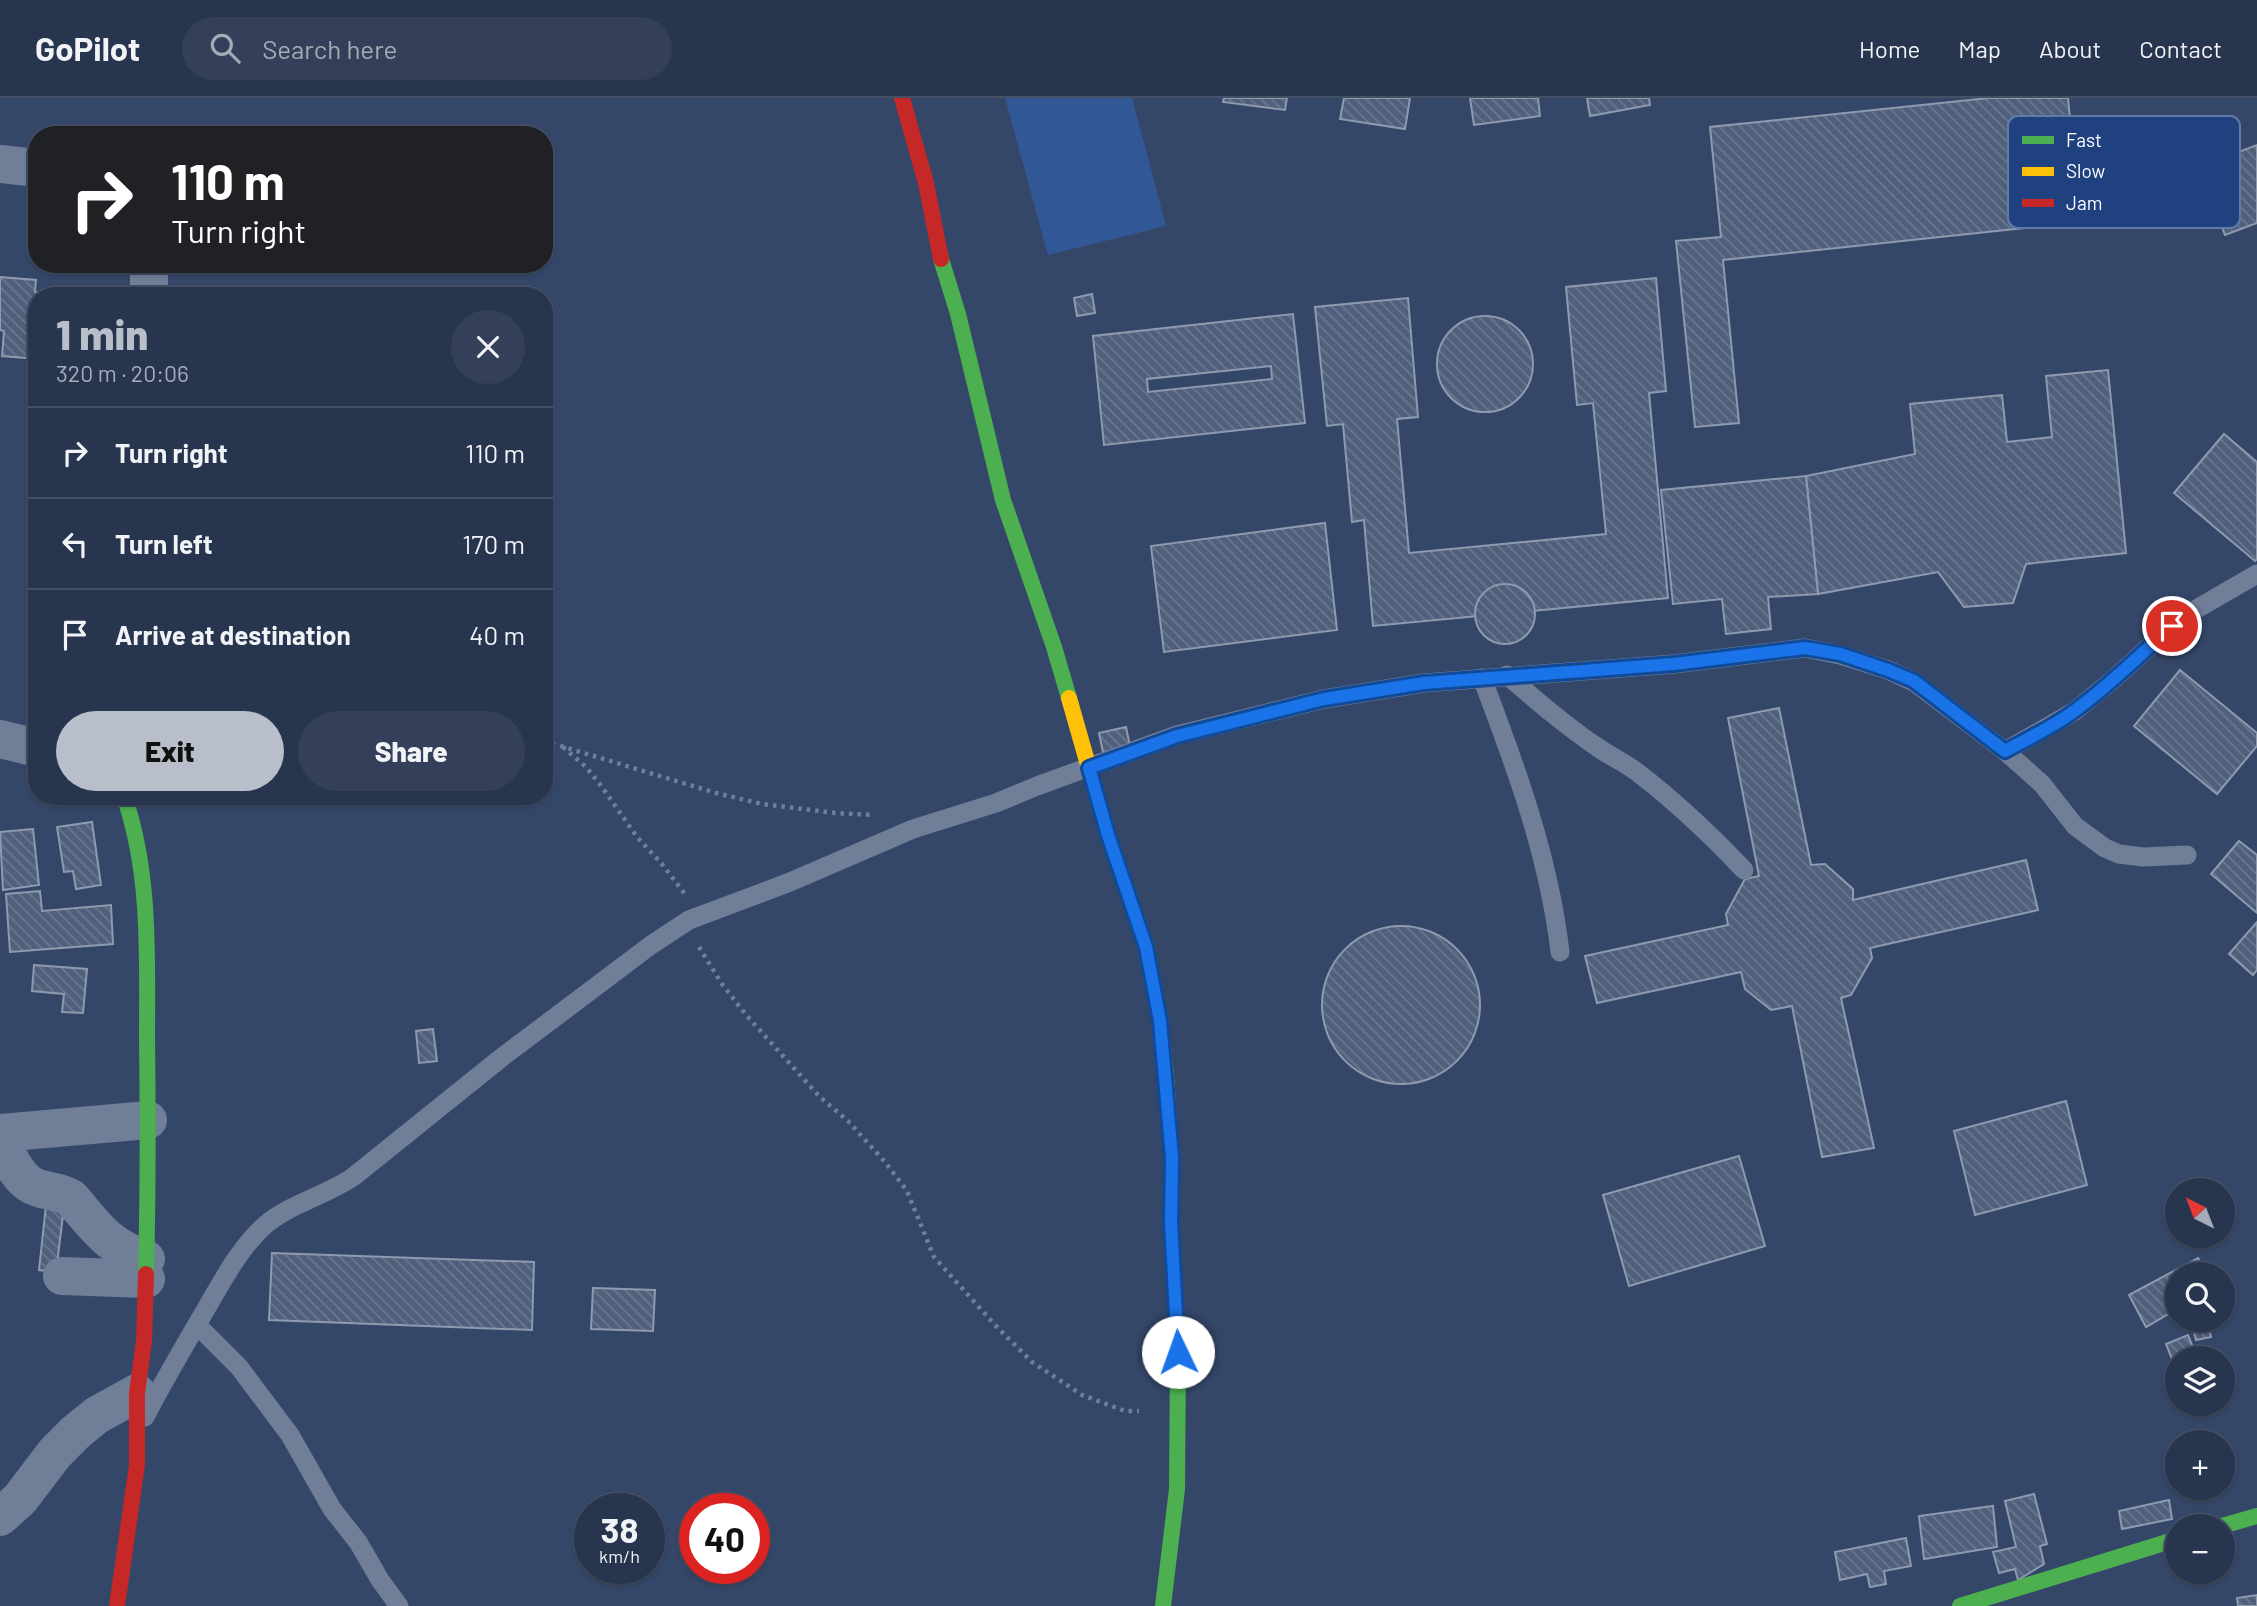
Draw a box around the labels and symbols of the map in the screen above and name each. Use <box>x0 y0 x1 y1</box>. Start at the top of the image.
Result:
legend <box>2008 116 2240 228</box>
text: Fast <box>2066 128 2102 151</box>
text: Slow <box>2066 159 2105 182</box>
text: Jam <box>2066 191 2102 214</box>
pin <box>2142 596 2202 656</box>
north arrow <box>2165 1178 2235 1248</box>
position arrow <box>1141 1315 1215 1389</box>
speed limit sign: 40 <box>679 1493 770 1584</box>

